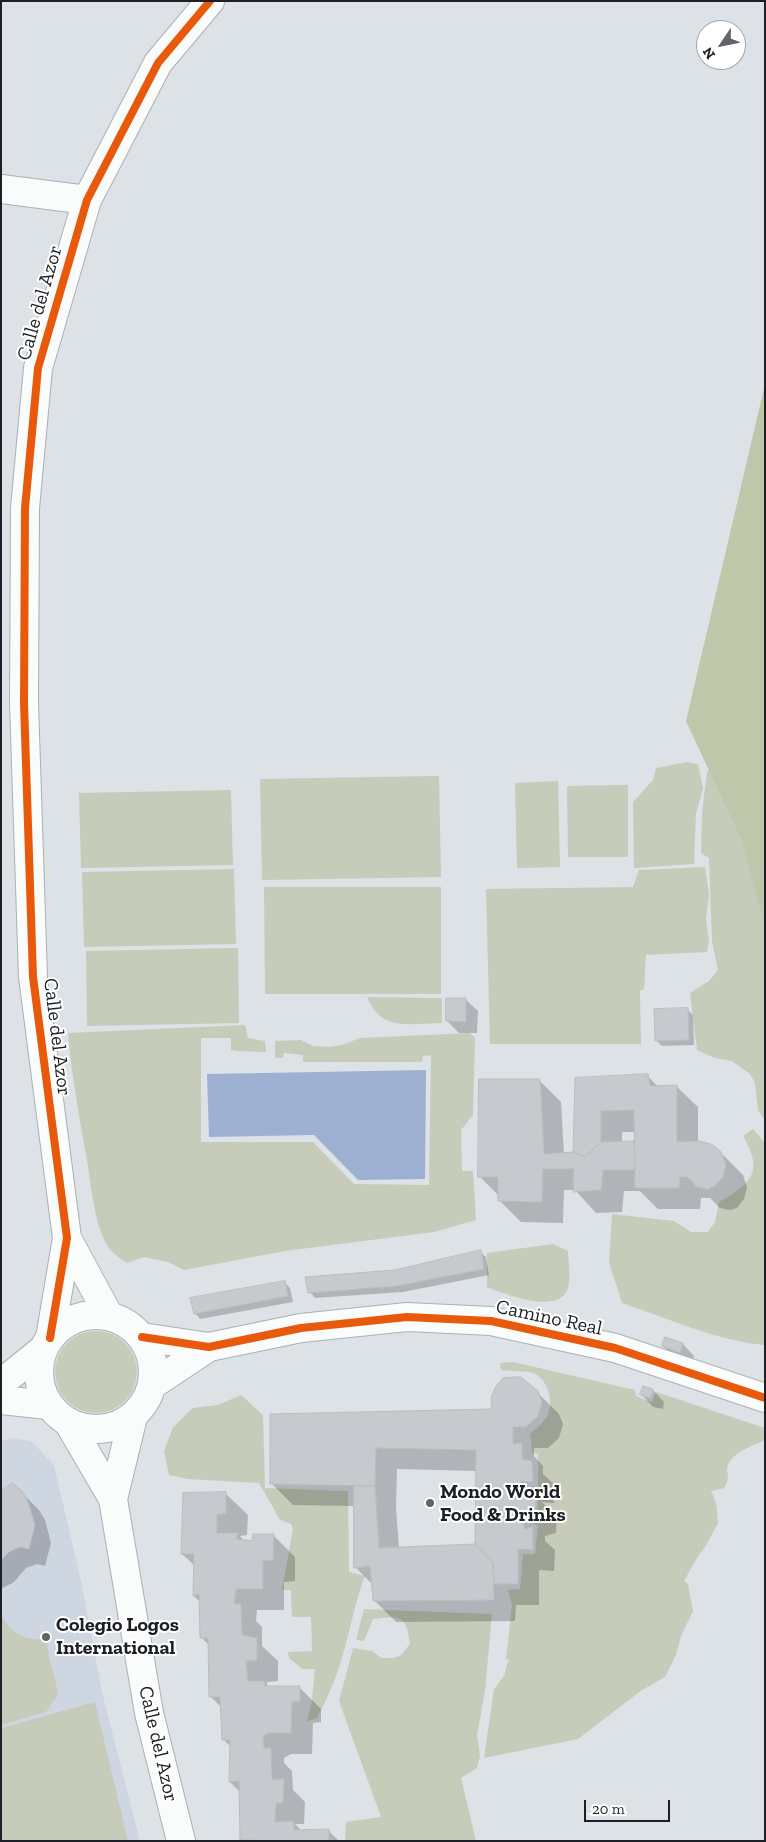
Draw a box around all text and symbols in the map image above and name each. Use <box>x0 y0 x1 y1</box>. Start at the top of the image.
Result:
north arrow <box>696 20 746 70</box>
text: N <box>699 44 719 62</box>
street label: Calle del Azor <box>12 243 68 363</box>
street label: Calle del Azor <box>38 977 76 1097</box>
street label: Camino Real <box>494 1295 604 1341</box>
place label: Mondo World Food & Drinks <box>440 1480 566 1527</box>
marker: Mondo World Food & Drinks <box>424 1497 436 1509</box>
place label: Colegio Logos International <box>56 1613 179 1660</box>
marker: Colegio Logos International <box>40 1631 52 1643</box>
street label: Calle del Azor <box>133 1684 183 1804</box>
scale bar <box>586 1790 672 1822</box>
text: 20 m <box>592 1800 625 1818</box>

